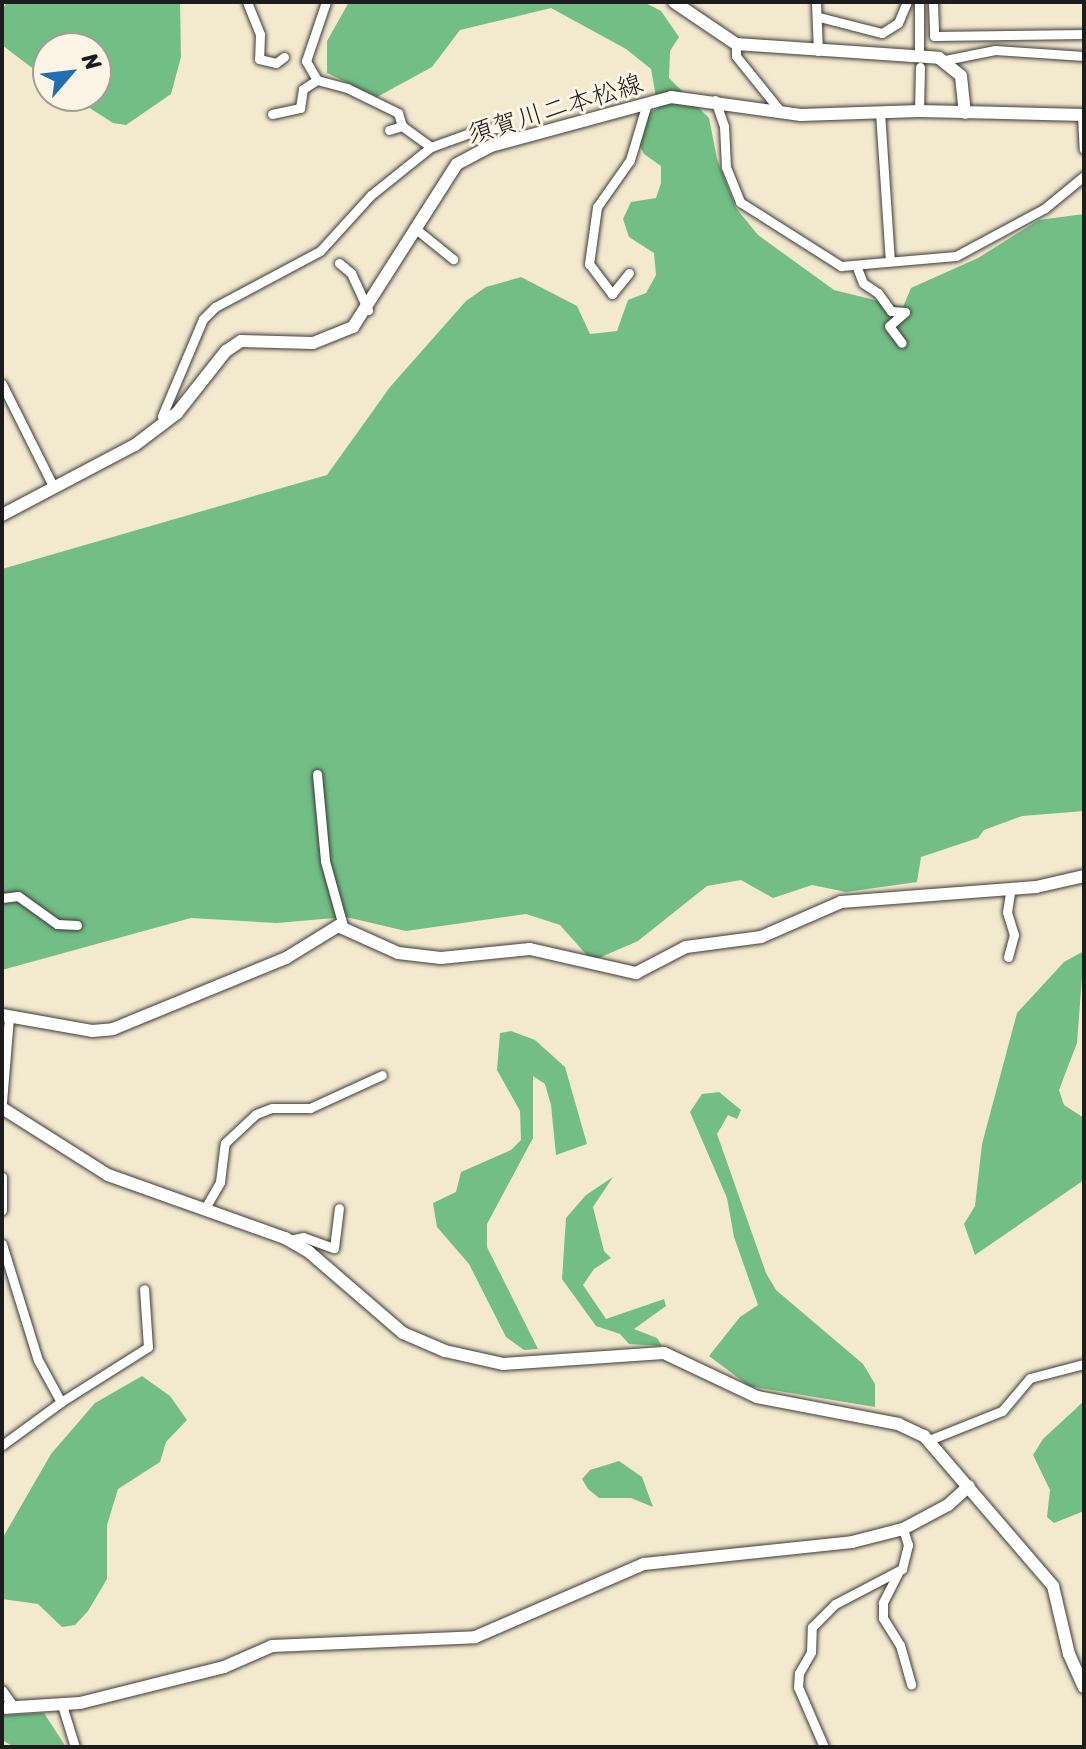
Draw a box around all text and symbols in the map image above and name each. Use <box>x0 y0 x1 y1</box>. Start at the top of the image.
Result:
north arrow <box>32 32 112 112</box>
text: N <box>71 46 113 77</box>
street label: 須賀川二本松線 <box>463 67 647 151</box>

